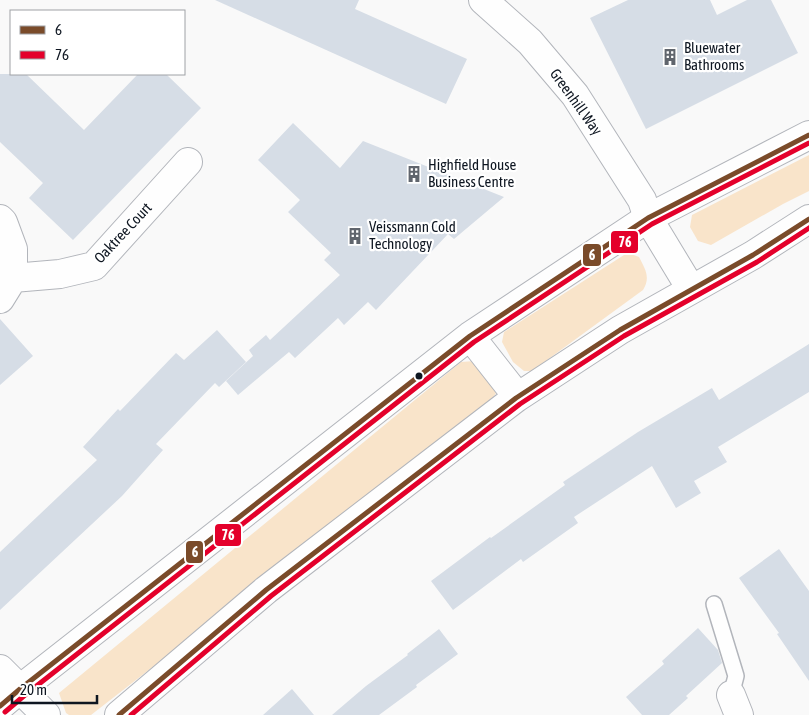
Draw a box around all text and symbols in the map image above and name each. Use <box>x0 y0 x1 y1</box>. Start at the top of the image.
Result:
legend <box>10 10 185 75</box>
text: 6 <box>55 21 62 38</box>
place label: Bluewater Bathrooms <box>684 39 744 73</box>
text: 76 <box>55 46 69 63</box>
building icon: Bluewater Bathrooms <box>660 47 680 67</box>
street label: Greenhill Way <box>547 65 606 138</box>
place label: Highfield House Business Centre <box>428 156 517 190</box>
building icon: Highfield House Business Centre <box>404 164 424 184</box>
street label: Oaktree Court <box>90 199 155 266</box>
place label: Veissmann Cold Technology <box>369 218 456 252</box>
building icon: Veissmann Cold Technology <box>345 226 365 246</box>
line badge: 76 <box>610 230 639 254</box>
text: 76 <box>618 234 632 250</box>
line badge: 6 <box>582 243 602 267</box>
text: 6 <box>589 247 596 263</box>
unlabelled marker <box>414 371 424 381</box>
line badge: 76 <box>214 523 242 547</box>
text: 76 <box>221 527 235 543</box>
line badge: 6 <box>185 540 204 564</box>
text: 6 <box>192 544 199 560</box>
scale bar <box>12 672 98 704</box>
text: 20 m <box>20 681 47 698</box>

